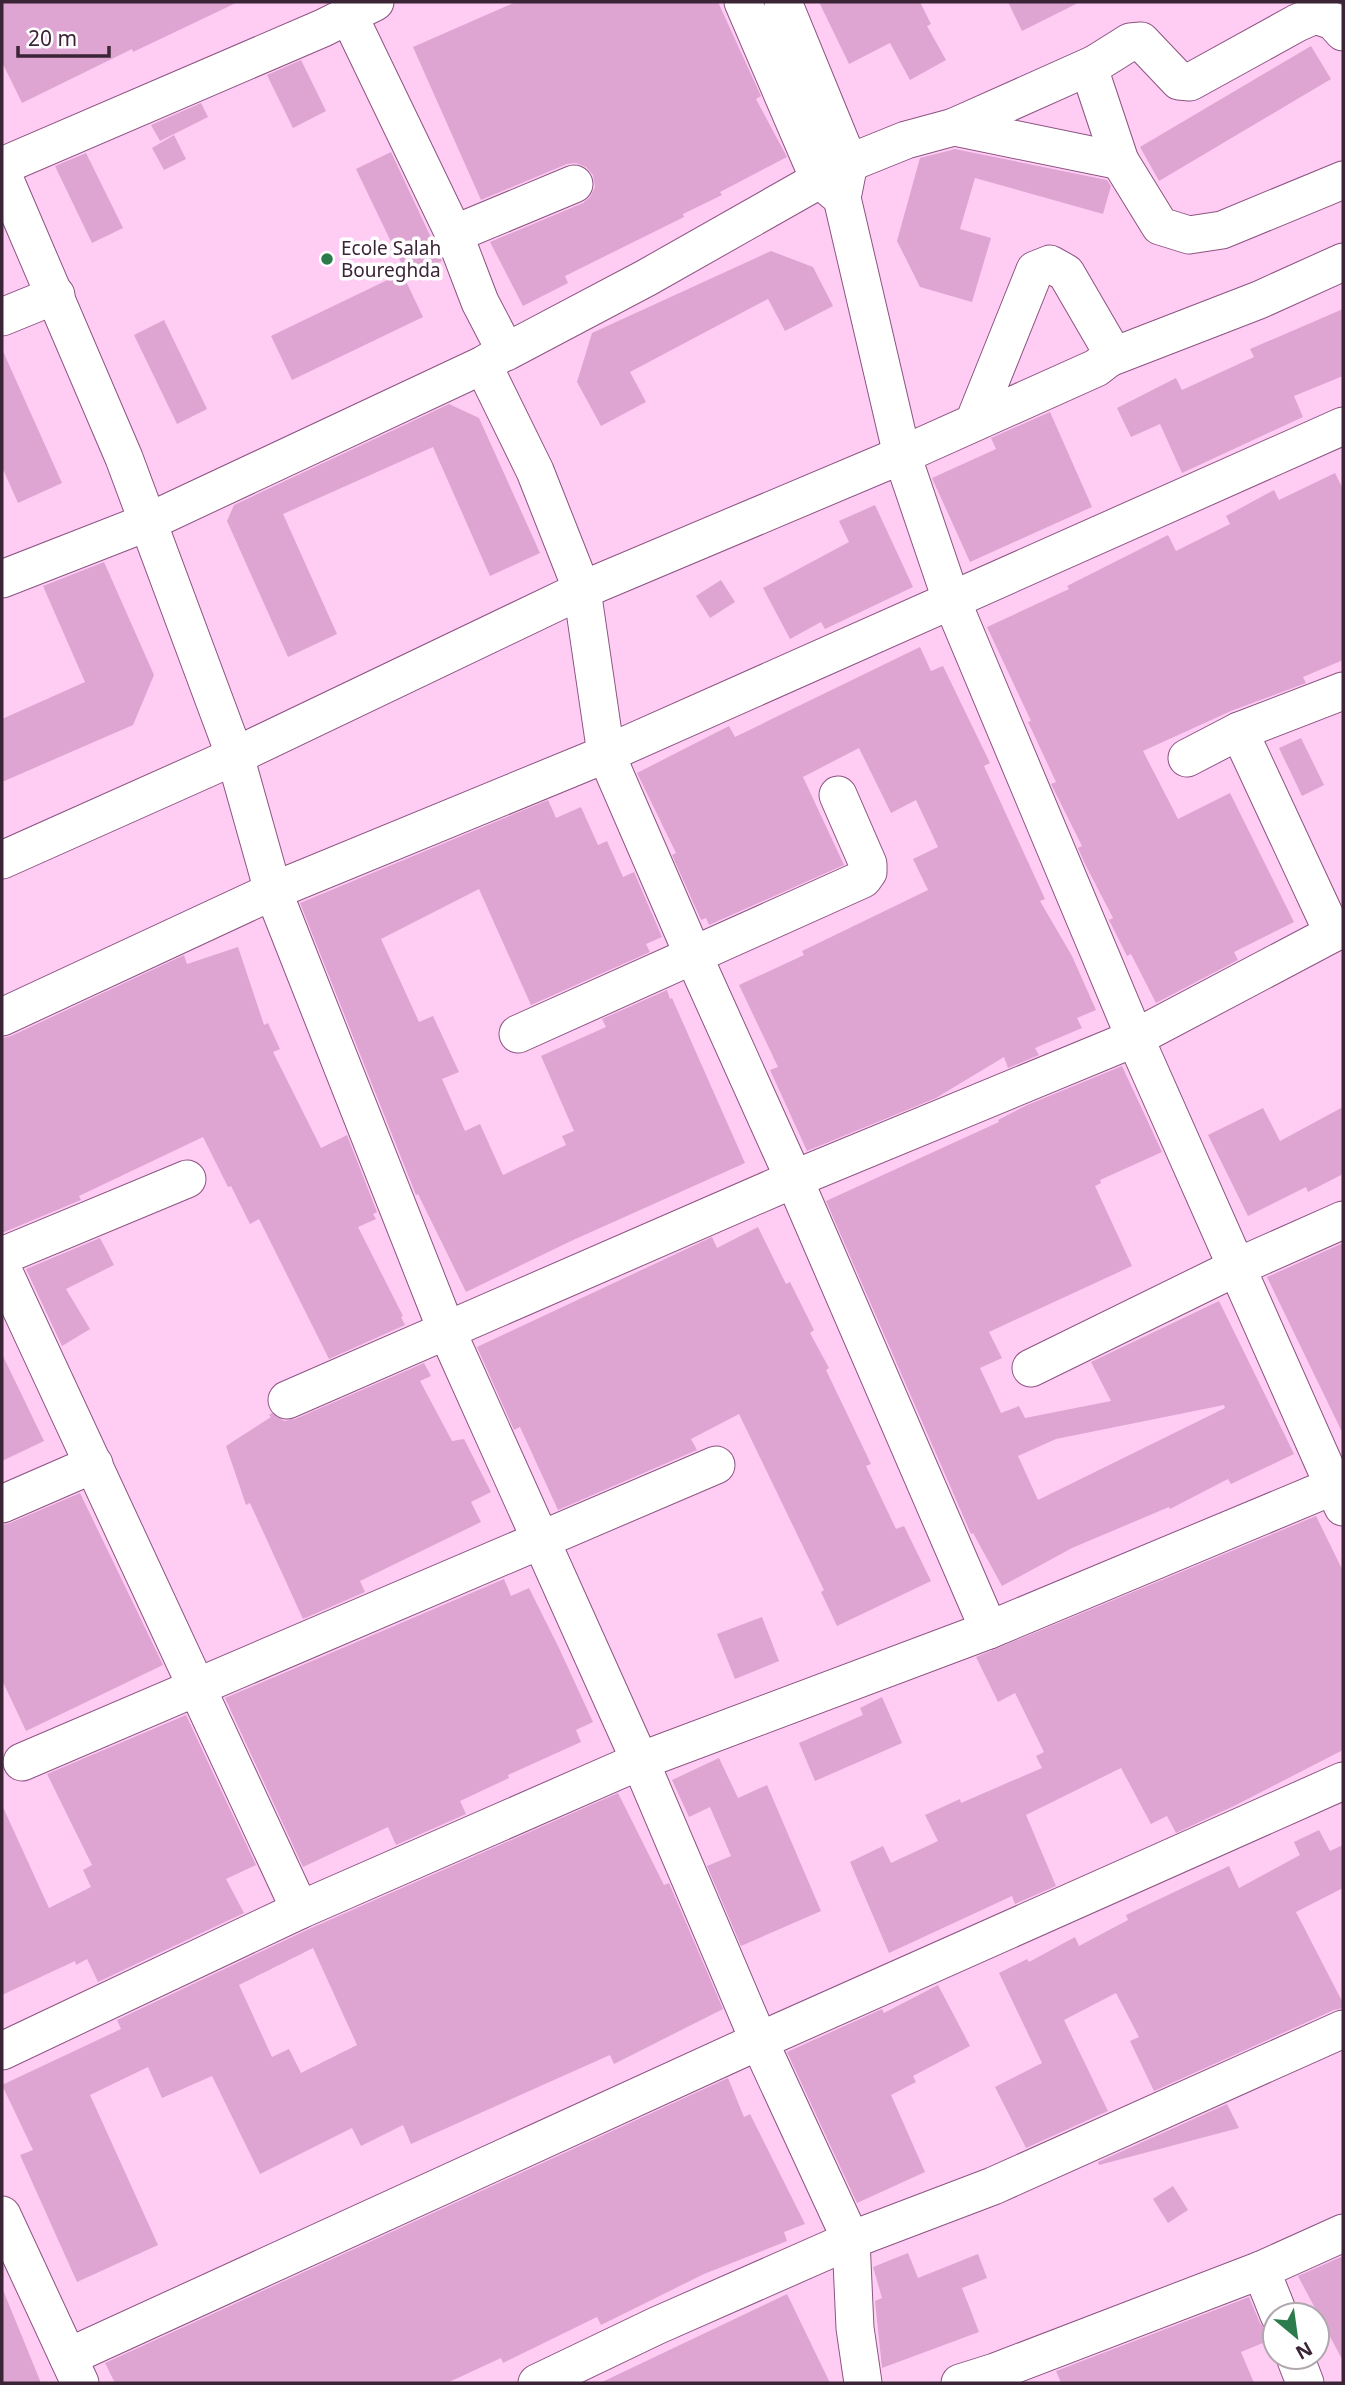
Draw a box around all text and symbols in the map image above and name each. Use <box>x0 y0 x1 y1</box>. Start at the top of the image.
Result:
scale bar <box>18 14 108 58</box>
text: 20 m <box>28 24 77 52</box>
place label: Ecole Salah Boureghda <box>341 235 441 283</box>
marker: Ecole Salah Boureghda <box>319 251 335 267</box>
north arrow <box>1261 2301 1331 2371</box>
text: N <box>1291 2336 1317 2366</box>

